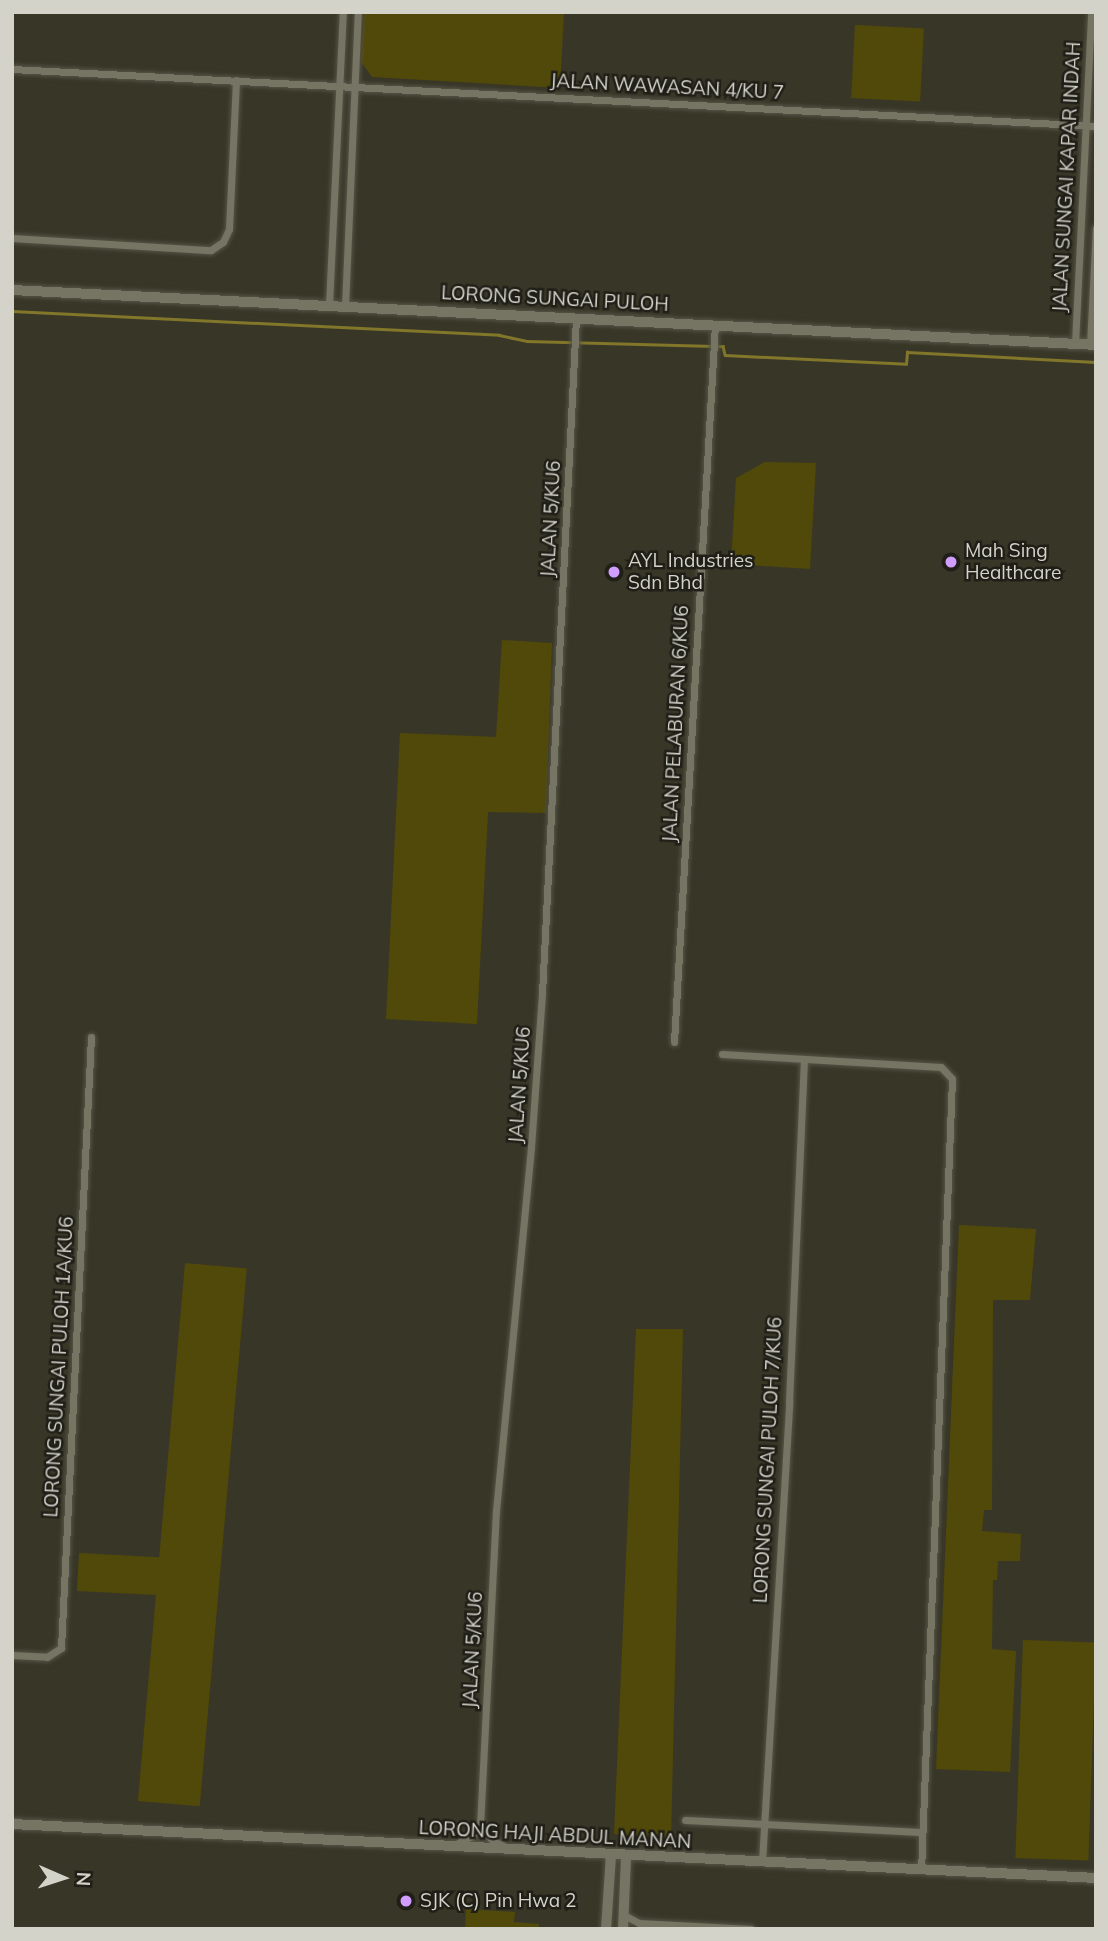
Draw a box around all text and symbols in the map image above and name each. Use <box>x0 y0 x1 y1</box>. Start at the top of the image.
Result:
street label: JALAN SUNGAI KAPAR INDAH <box>1049 41 1085 313</box>
street label: JALAN WAWASAN 4/KU 7 <box>550 69 784 105</box>
street label: LORONG SUNGAI PULOH <box>441 282 669 316</box>
street label: JALAN 5/KU6 <box>537 460 565 578</box>
place label: Mah Sing Healthcare <box>965 540 1061 584</box>
place label: AYL Industries Sdn Bhd <box>628 550 753 594</box>
marker: Mah Sing Healthcare <box>943 554 959 570</box>
marker: AYL Industries Sdn Bhd <box>606 564 622 580</box>
street label: JALAN PELABURAN 6/KU6 <box>658 605 694 843</box>
street label: JALAN 5/KU6 <box>505 1026 535 1144</box>
street label: LORONG SUNGAI PULOH 1A/KU6 <box>40 1216 78 1518</box>
street label: LORONG SUNGAI PULOH 7/KU6 <box>749 1316 787 1604</box>
street label: JALAN 5/KU6 <box>459 1591 487 1709</box>
street label: LORONG HAJI ABDUL MANAN <box>418 1816 692 1854</box>
north arrow <box>28 1843 98 1913</box>
text: N <box>72 1871 96 1887</box>
place label: SJK (C) Pin Hwa 2 <box>420 1890 576 1912</box>
marker: SJK (C) Pin Hwa 2 <box>398 1893 414 1909</box>

